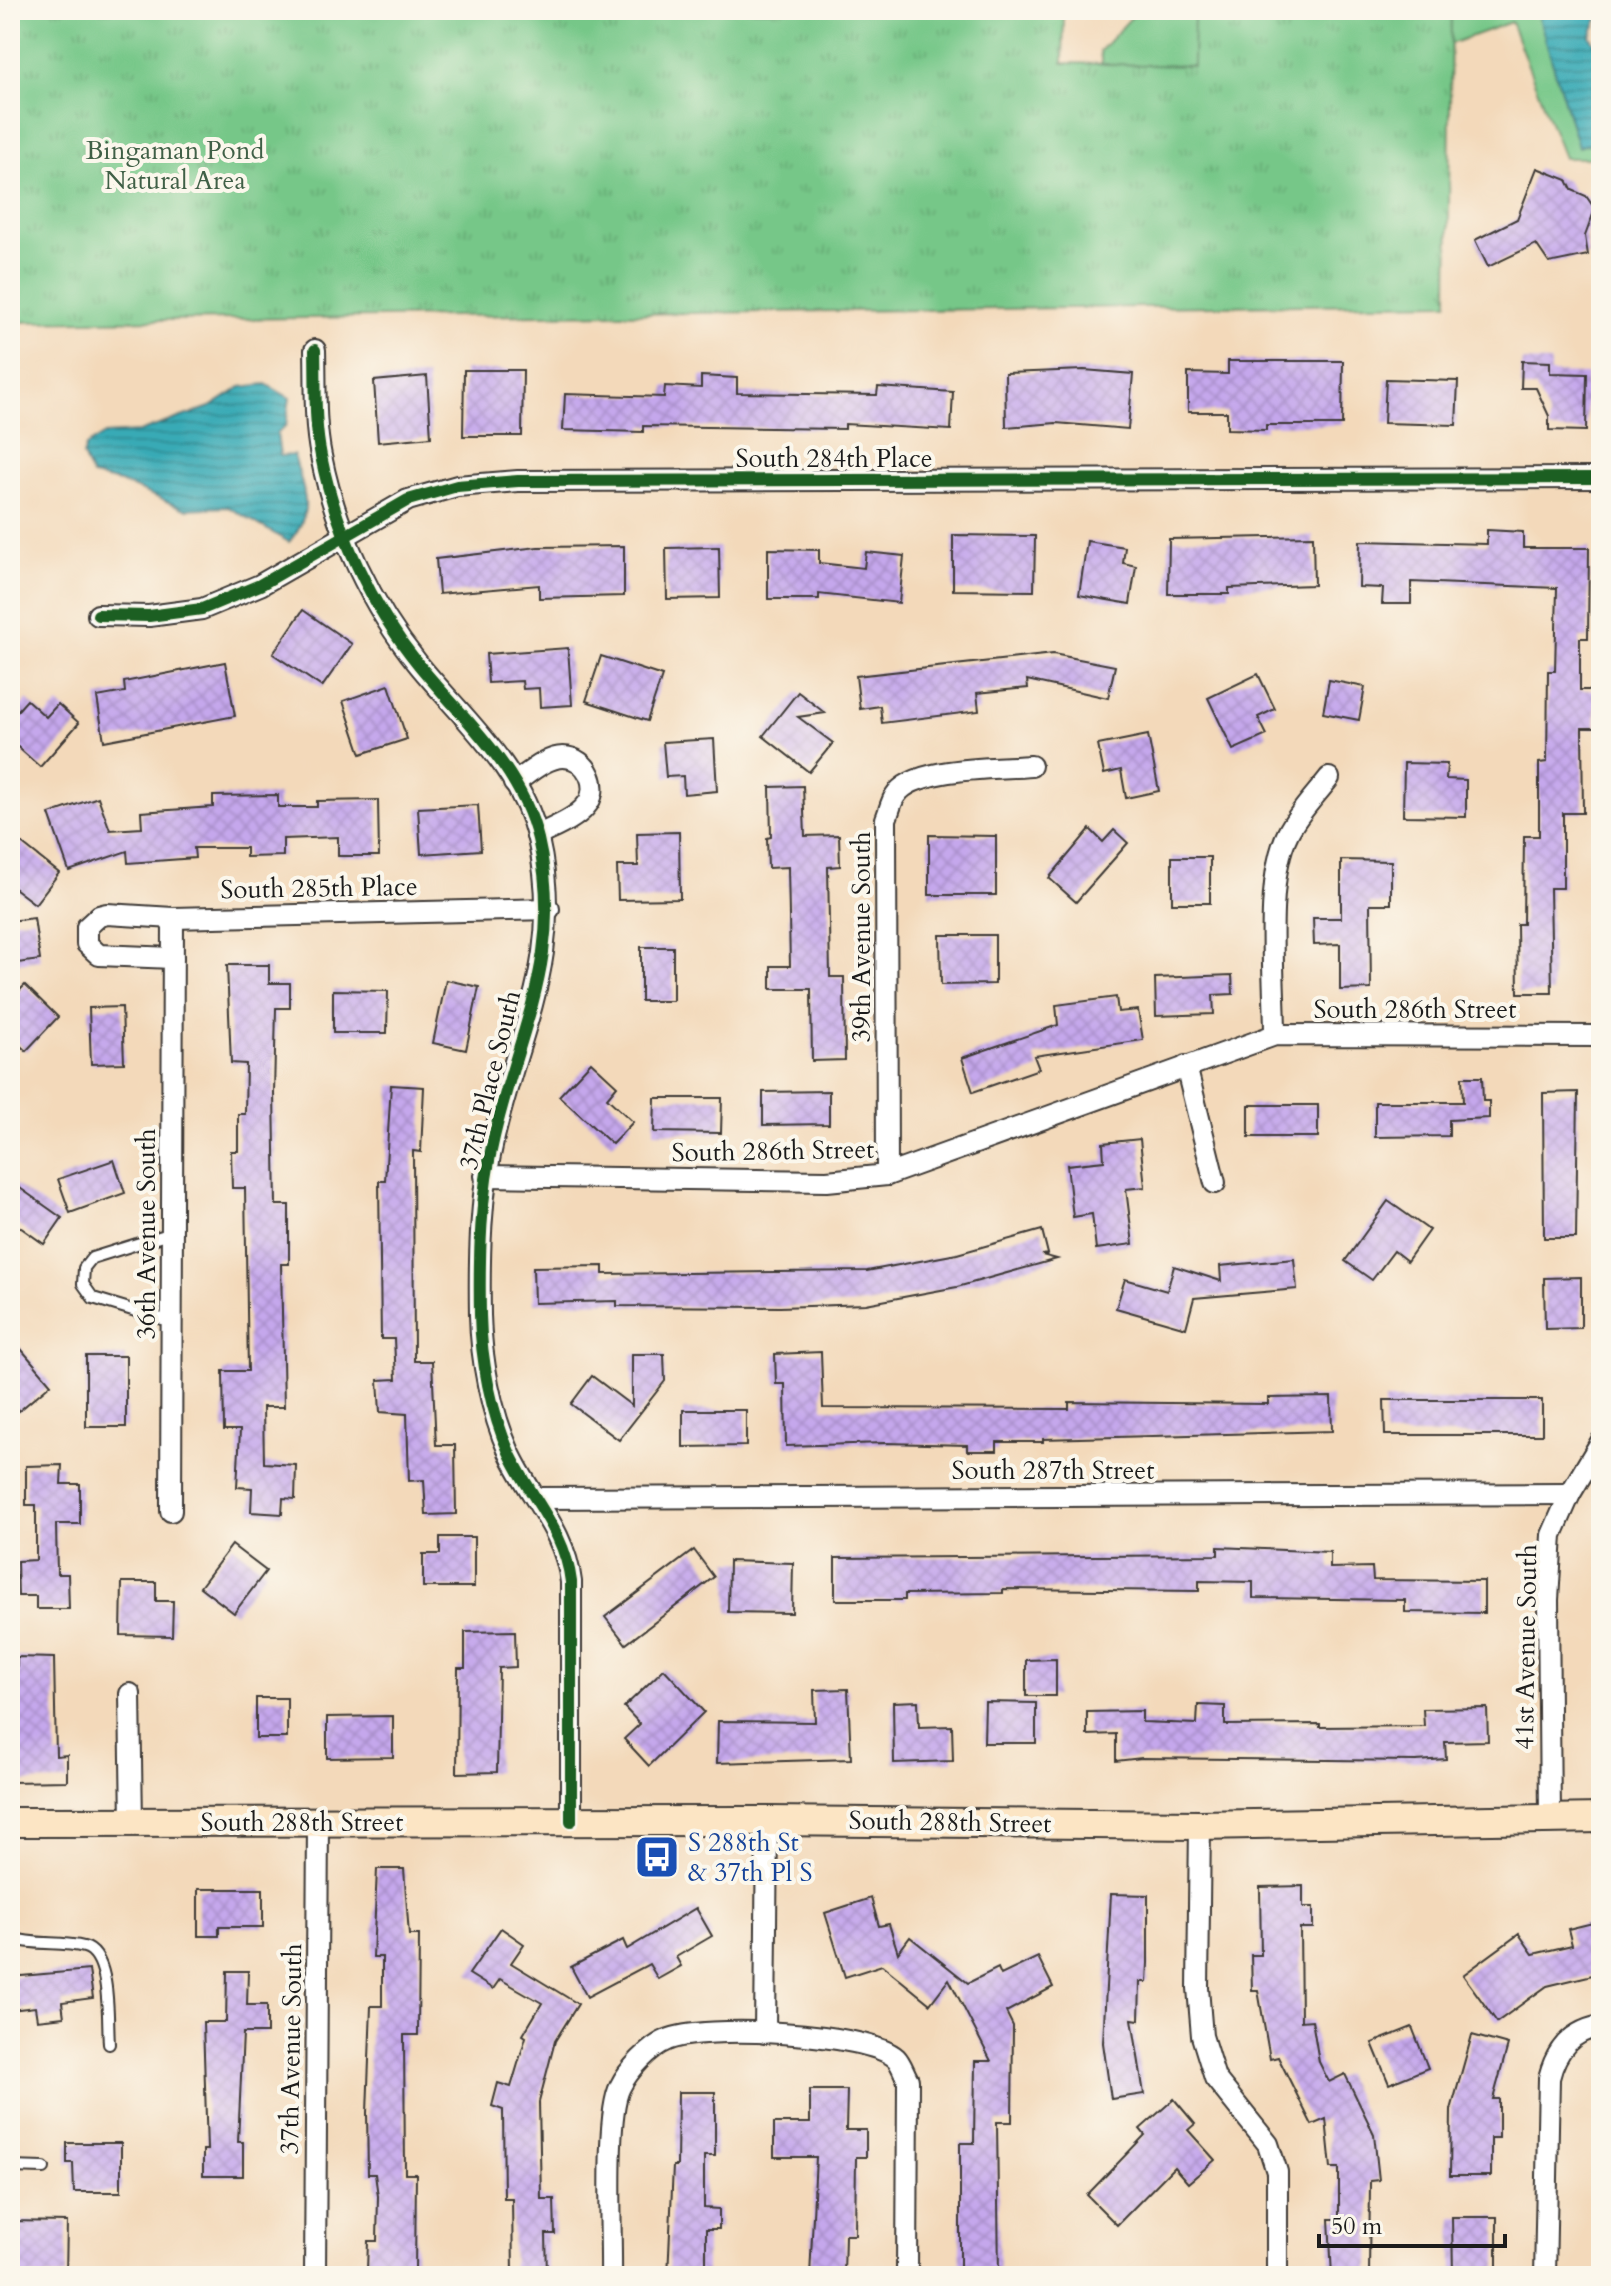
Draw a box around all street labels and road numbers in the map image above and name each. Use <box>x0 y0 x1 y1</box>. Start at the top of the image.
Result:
street label: South 284th Place <box>735 441 933 476</box>
street label: 39th Avenue South <box>844 831 879 1043</box>
street label: South 285th Place <box>220 869 418 907</box>
street label: 37th Place South <box>451 987 529 1173</box>
street label: South 286th Street <box>1314 992 1516 1027</box>
street label: 36th Avenue South <box>129 1128 164 1340</box>
street label: South 286th Street <box>671 1132 875 1170</box>
street label: South 287th Street <box>952 1453 1154 1488</box>
street label: 41st Avenue South <box>1507 1544 1545 1750</box>
street label: South 288th Street <box>848 1803 1052 1841</box>
street label: South 288th Street <box>201 1805 403 1840</box>
street label: 37th Avenue South <box>272 1943 310 2155</box>

